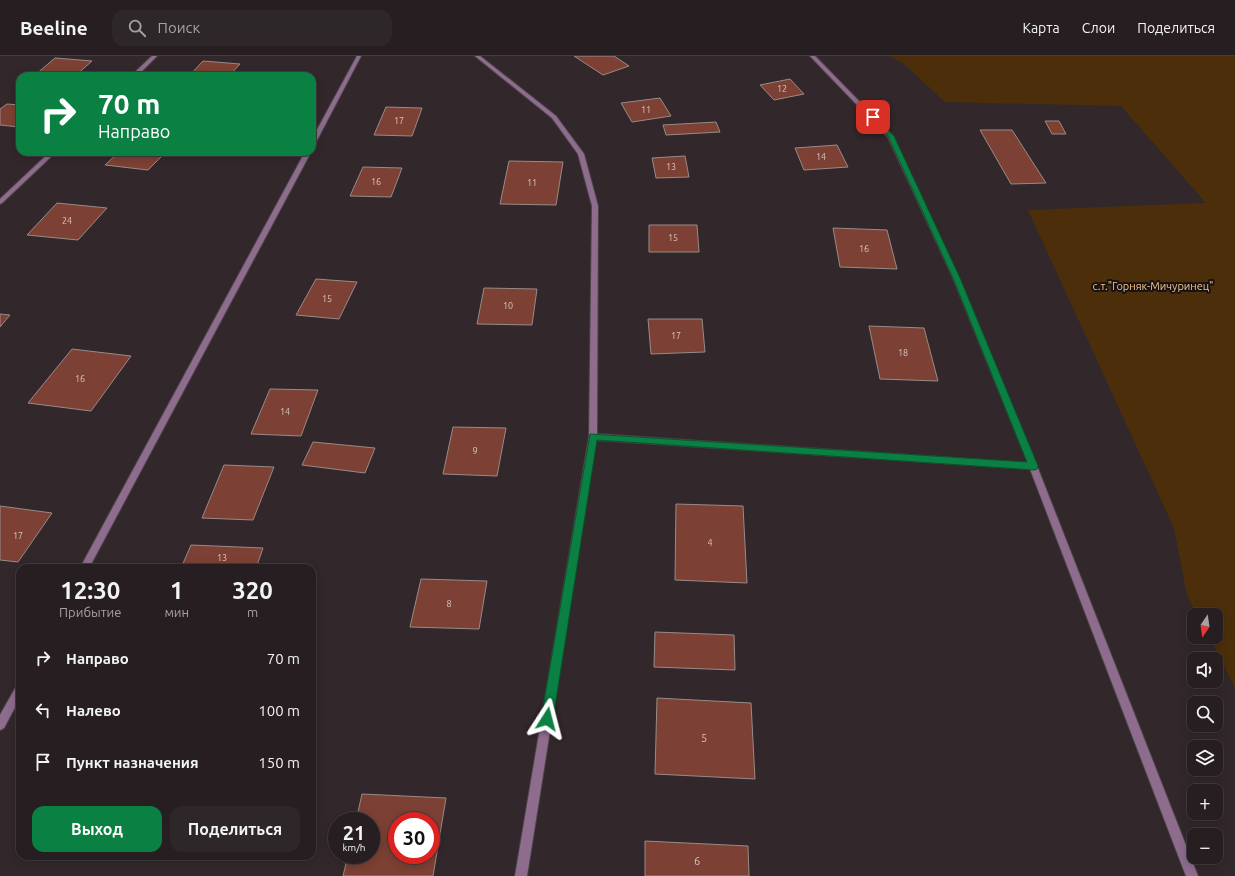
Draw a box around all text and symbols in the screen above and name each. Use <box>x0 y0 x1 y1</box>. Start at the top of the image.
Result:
search box <box>112 10 392 46</box>
text: Beeline <box>20 17 88 39</box>
icon: search <box>126 17 148 39</box>
text: Поиск <box>158 19 200 36</box>
text: Карта <box>1022 20 1060 36</box>
text: Слои <box>1082 20 1115 36</box>
text: Поделиться <box>1137 20 1215 36</box>
house number: 12 <box>777 84 787 94</box>
icon: right <box>32 88 84 140</box>
text: 70 m <box>98 88 160 119</box>
pin <box>856 100 890 134</box>
house number: 11 <box>641 105 651 115</box>
icon: arrive <box>862 106 884 128</box>
house number: 17 <box>394 116 404 126</box>
text: Направо <box>98 121 170 141</box>
house number: 14 <box>816 152 826 162</box>
house number: 13 <box>666 162 676 172</box>
house number: 16 <box>371 177 381 187</box>
house number: 11 <box>527 178 537 188</box>
house number: 24 <box>62 216 72 226</box>
house number: 15 <box>668 233 678 243</box>
house number: 16 <box>859 244 869 254</box>
park label: с.т."Горняк-Мичуринец" <box>1093 280 1213 292</box>
house number: 15 <box>322 294 332 304</box>
house number: 10 <box>503 301 513 311</box>
house number: 17 <box>671 331 681 341</box>
house number: 18 <box>898 348 908 358</box>
house number: 16 <box>75 374 85 384</box>
house number: 14 <box>280 407 290 417</box>
house number: 9 <box>472 446 478 456</box>
house number: 17 <box>13 531 23 541</box>
house number: 4 <box>707 538 713 548</box>
house number: 13 <box>217 553 227 563</box>
text: 12:30 <box>60 577 120 604</box>
text: 1 <box>170 577 184 604</box>
text: 320 <box>232 577 273 604</box>
house number: 8 <box>446 599 452 609</box>
text: Прибытие <box>59 605 121 619</box>
text: мин <box>164 605 189 619</box>
text: m <box>247 605 258 619</box>
north arrow <box>1187 608 1223 644</box>
map controls <box>1187 608 1223 864</box>
icon: right <box>32 647 54 669</box>
text: Направо <box>66 650 129 667</box>
text: 70 m <box>267 650 300 667</box>
button: sound <box>1187 652 1223 688</box>
button: search <box>1187 696 1223 732</box>
position arrow <box>526 698 568 740</box>
icon: left <box>32 699 54 721</box>
text: Налево <box>66 702 121 719</box>
text: 100 m <box>258 702 300 719</box>
house number: 5 <box>701 732 707 744</box>
button: layers <box>1187 740 1223 776</box>
icon: arrive <box>32 751 54 773</box>
text: Пункт назначения <box>66 754 199 771</box>
text: 150 m <box>258 754 300 771</box>
button: + <box>1187 784 1223 820</box>
button: Выход <box>32 806 162 852</box>
button: Поделиться <box>170 806 300 852</box>
speed limit sign: 30 <box>388 812 440 864</box>
text: 21 <box>343 821 365 844</box>
button: − <box>1187 828 1223 864</box>
text: km/h <box>342 842 366 853</box>
house number: 6 <box>694 855 700 867</box>

